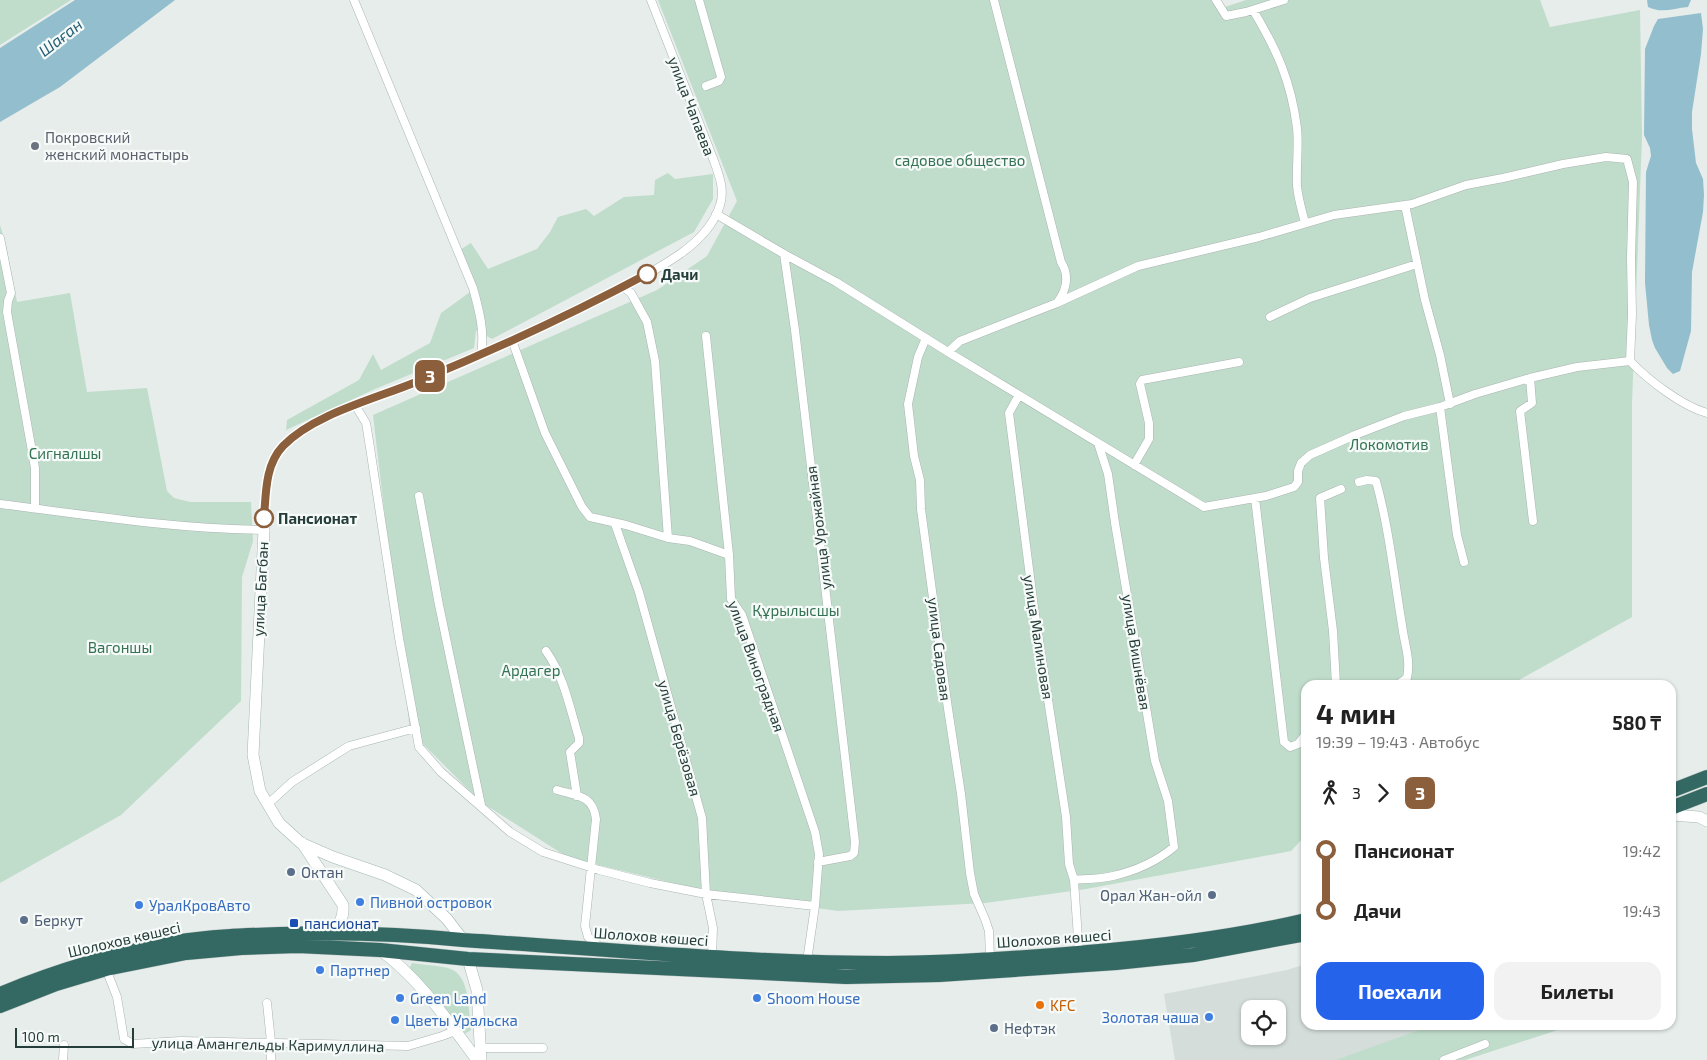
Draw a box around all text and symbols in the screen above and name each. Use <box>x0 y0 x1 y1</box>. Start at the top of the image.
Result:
water label: Шаған <box>34 14 86 60</box>
street label: улица Чапаева <box>664 54 719 158</box>
place label: Покровский женский монастырь <box>45 128 189 163</box>
marker: Покровский женский монастырь <box>29 140 41 152</box>
park label: садовое общество <box>895 151 1025 169</box>
marker: Дачи <box>637 264 657 284</box>
place label: Дачи <box>661 265 698 283</box>
line badge: 3 <box>414 360 446 392</box>
text: 3 <box>425 365 435 387</box>
park label: Локомотив <box>1350 435 1428 453</box>
park label: Сигналшы <box>29 444 101 462</box>
street label: улица Урожайная <box>801 465 836 591</box>
marker: Пансионат <box>254 508 274 528</box>
place label: Пансионат <box>278 509 357 527</box>
street label: улица Багбан <box>249 541 272 637</box>
street label: улица Малиновая <box>1019 573 1058 701</box>
street label: улица Вишнёвая <box>1118 593 1155 711</box>
street label: улица Садовая <box>924 596 955 702</box>
street label: улица Виноградная <box>724 598 789 735</box>
park label: Құрылысшы <box>752 601 840 619</box>
park label: Вагоншы <box>88 638 152 656</box>
park label: Ардагер <box>502 661 560 679</box>
street label: улица Берёзовая <box>654 678 705 798</box>
text: 4 мин <box>1316 696 1396 730</box>
text: 580 ₸ <box>1612 711 1661 734</box>
text: 19:39 – 19:43 · Автобус <box>1316 732 1480 751</box>
icon: walk <box>1316 779 1344 807</box>
icon: forward <box>1369 779 1397 807</box>
text: 3 <box>1415 782 1425 804</box>
text: 3 <box>1352 783 1361 802</box>
text: Пансионат <box>1354 839 1454 862</box>
text: 19:42 <box>1623 841 1661 860</box>
place label: Октан <box>301 863 343 881</box>
marker: Октан <box>285 866 297 878</box>
place label: Орал Жан-ойл <box>1100 886 1202 904</box>
marker: Орал Жан-ойл <box>1206 889 1218 901</box>
place label: Пивной островок <box>370 893 492 911</box>
place label: УралКровАвто <box>149 896 250 914</box>
marker: Пивной островок <box>354 896 366 908</box>
marker: УралКровАвто <box>133 899 145 911</box>
text: Дачи <box>1354 899 1401 922</box>
text: 19:43 <box>1623 901 1661 920</box>
place label: Беркут <box>34 911 83 930</box>
marker: Беркут <box>18 914 30 926</box>
place label: пансионат <box>304 914 379 932</box>
street label: Шолохов көшесі <box>66 917 182 961</box>
marker: пансионат <box>288 917 300 929</box>
street label: Шолохов көшесі <box>593 923 709 949</box>
street label: Шолохов көшесі <box>996 925 1112 951</box>
place label: Партнер <box>330 961 390 979</box>
button: Поехали <box>1316 962 1484 1020</box>
button: Билеты <box>1494 962 1661 1020</box>
marker: Партнер <box>314 964 326 976</box>
place label: Green Land <box>410 989 487 1007</box>
place label: Shoom House <box>767 989 860 1007</box>
marker: Green Land <box>394 992 406 1004</box>
marker: Shoom House <box>751 992 763 1004</box>
place label: KFC <box>1050 996 1076 1014</box>
marker: KFC <box>1034 999 1046 1011</box>
map controls <box>1241 1000 1286 1045</box>
button: locate <box>1241 1000 1286 1045</box>
place label: Золотая чаша <box>1102 1008 1199 1026</box>
place label: Цветы Уральска <box>405 1011 518 1029</box>
marker: Золотая чаша <box>1203 1011 1215 1023</box>
marker: Цветы Уральска <box>389 1014 401 1026</box>
place label: Нефтэк <box>1004 1019 1056 1037</box>
marker: Нефтэк <box>988 1022 1000 1034</box>
scale bar <box>15 1025 134 1048</box>
text: 100 m <box>22 1028 60 1045</box>
street label: улица Амангельды Каримуллина <box>151 1033 385 1056</box>

